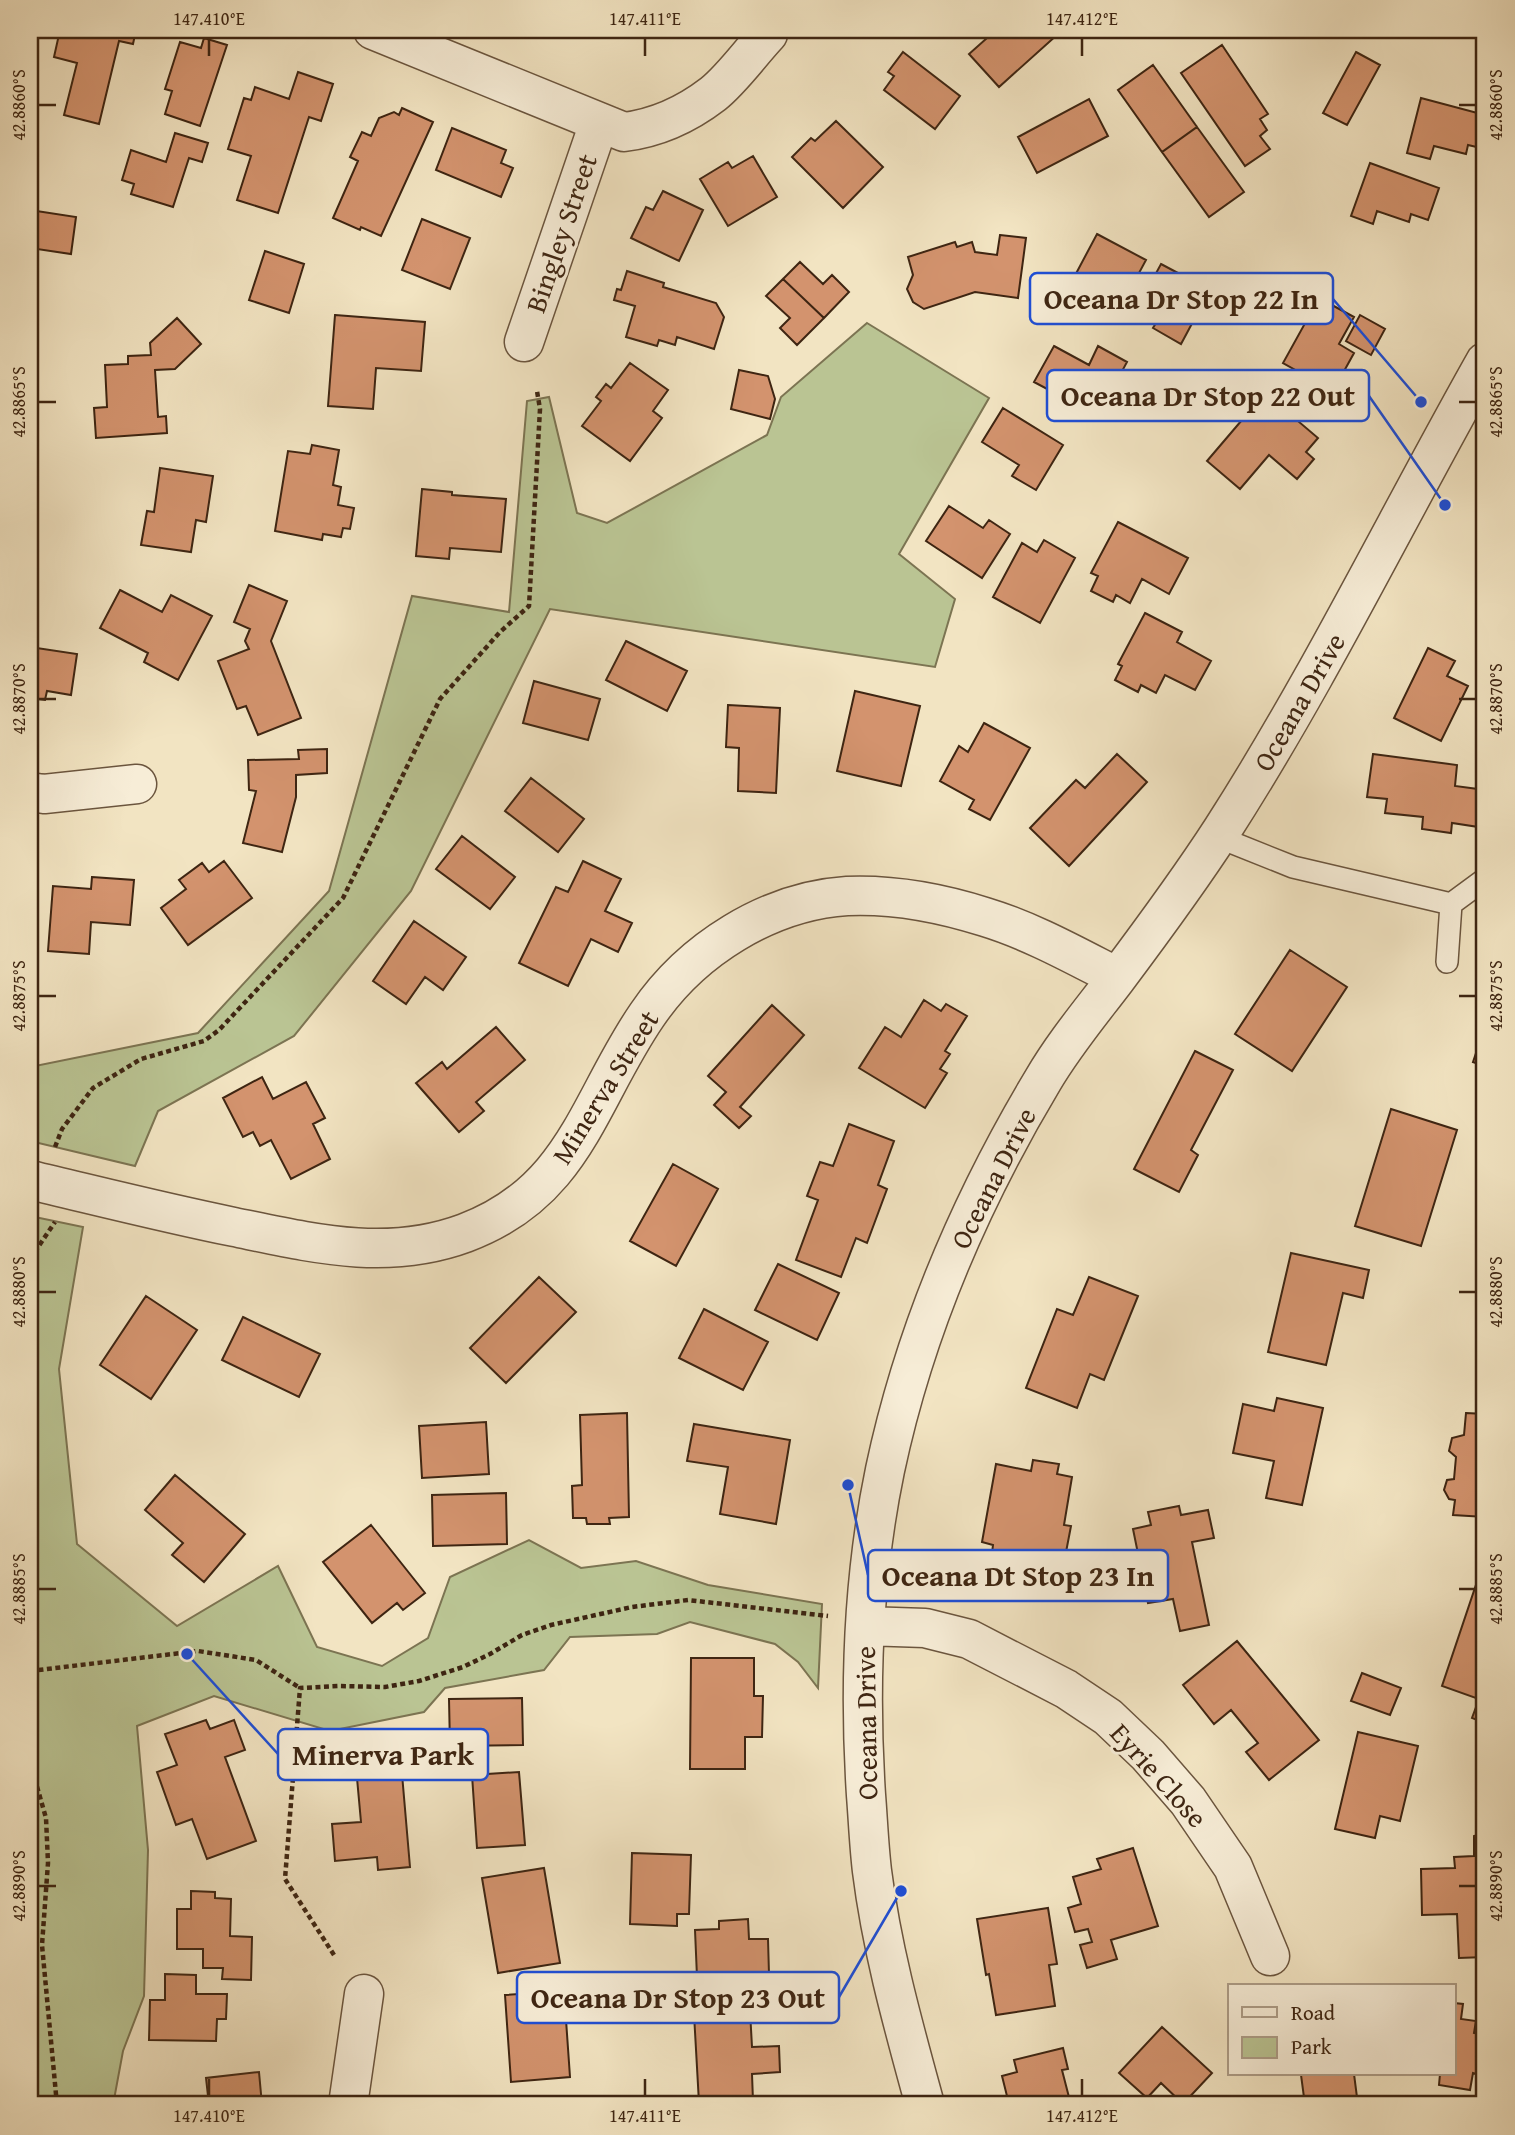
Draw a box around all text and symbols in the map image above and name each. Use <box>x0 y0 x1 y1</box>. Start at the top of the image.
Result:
text: 147.410°E <box>173 5 245 32</box>
text: 147.411°E <box>609 5 681 32</box>
text: 147.412°E <box>1046 5 1118 32</box>
text: 42.8860°S <box>5 69 32 141</box>
text: 42.8860°S <box>1482 69 1509 141</box>
street label: Bingley Street <box>514 148 607 318</box>
callout: Oceana Dr Stop 22 In <box>1030 273 1333 324</box>
text: Oceana Dr Stop 22 In <box>1044 276 1319 320</box>
text: 42.8865°S <box>5 366 32 438</box>
text: 42.8865°S <box>1482 366 1509 438</box>
callout: Oceana Dr Stop 22 Out <box>1047 370 1369 421</box>
text: Oceana Dr Stop 22 Out <box>1061 373 1356 417</box>
street label: Oceana Drive <box>1242 625 1355 779</box>
text: 42.8870°S <box>5 663 32 735</box>
text: 42.8870°S <box>1482 663 1509 735</box>
text: 42.8875°S <box>5 960 32 1032</box>
text: 42.8875°S <box>1482 960 1509 1032</box>
street label: Minerva Street <box>541 1002 668 1172</box>
street label: Oceana Drive <box>939 1100 1046 1256</box>
text: 42.8880°S <box>5 1256 32 1328</box>
text: 42.8880°S <box>1482 1256 1509 1328</box>
callout: Oceana Dt Stop 23 In <box>868 1550 1168 1601</box>
text: 42.8885°S <box>5 1553 32 1625</box>
text: Oceana Dt Stop 23 In <box>882 1553 1154 1597</box>
text: 42.8885°S <box>1482 1553 1509 1625</box>
street label: Oceana Drive <box>844 1646 887 1800</box>
street label: Eyrie Close <box>1101 1713 1218 1836</box>
callout: Minerva Park <box>278 1729 488 1780</box>
text: Minerva Park <box>292 1732 475 1776</box>
text: 42.8890°S <box>5 1850 32 1922</box>
text: 42.8890°S <box>1482 1850 1509 1922</box>
callout: Oceana Dr Stop 23 Out <box>517 1972 839 2023</box>
text: Oceana Dr Stop 23 Out <box>531 1975 826 2019</box>
legend <box>1228 1984 1456 2076</box>
text: Road <box>1291 1997 1336 2028</box>
text: Park <box>1291 2031 1332 2062</box>
text: 147.410°E <box>173 2102 245 2129</box>
text: 147.411°E <box>609 2102 681 2129</box>
text: 147.412°E <box>1046 2102 1118 2129</box>

